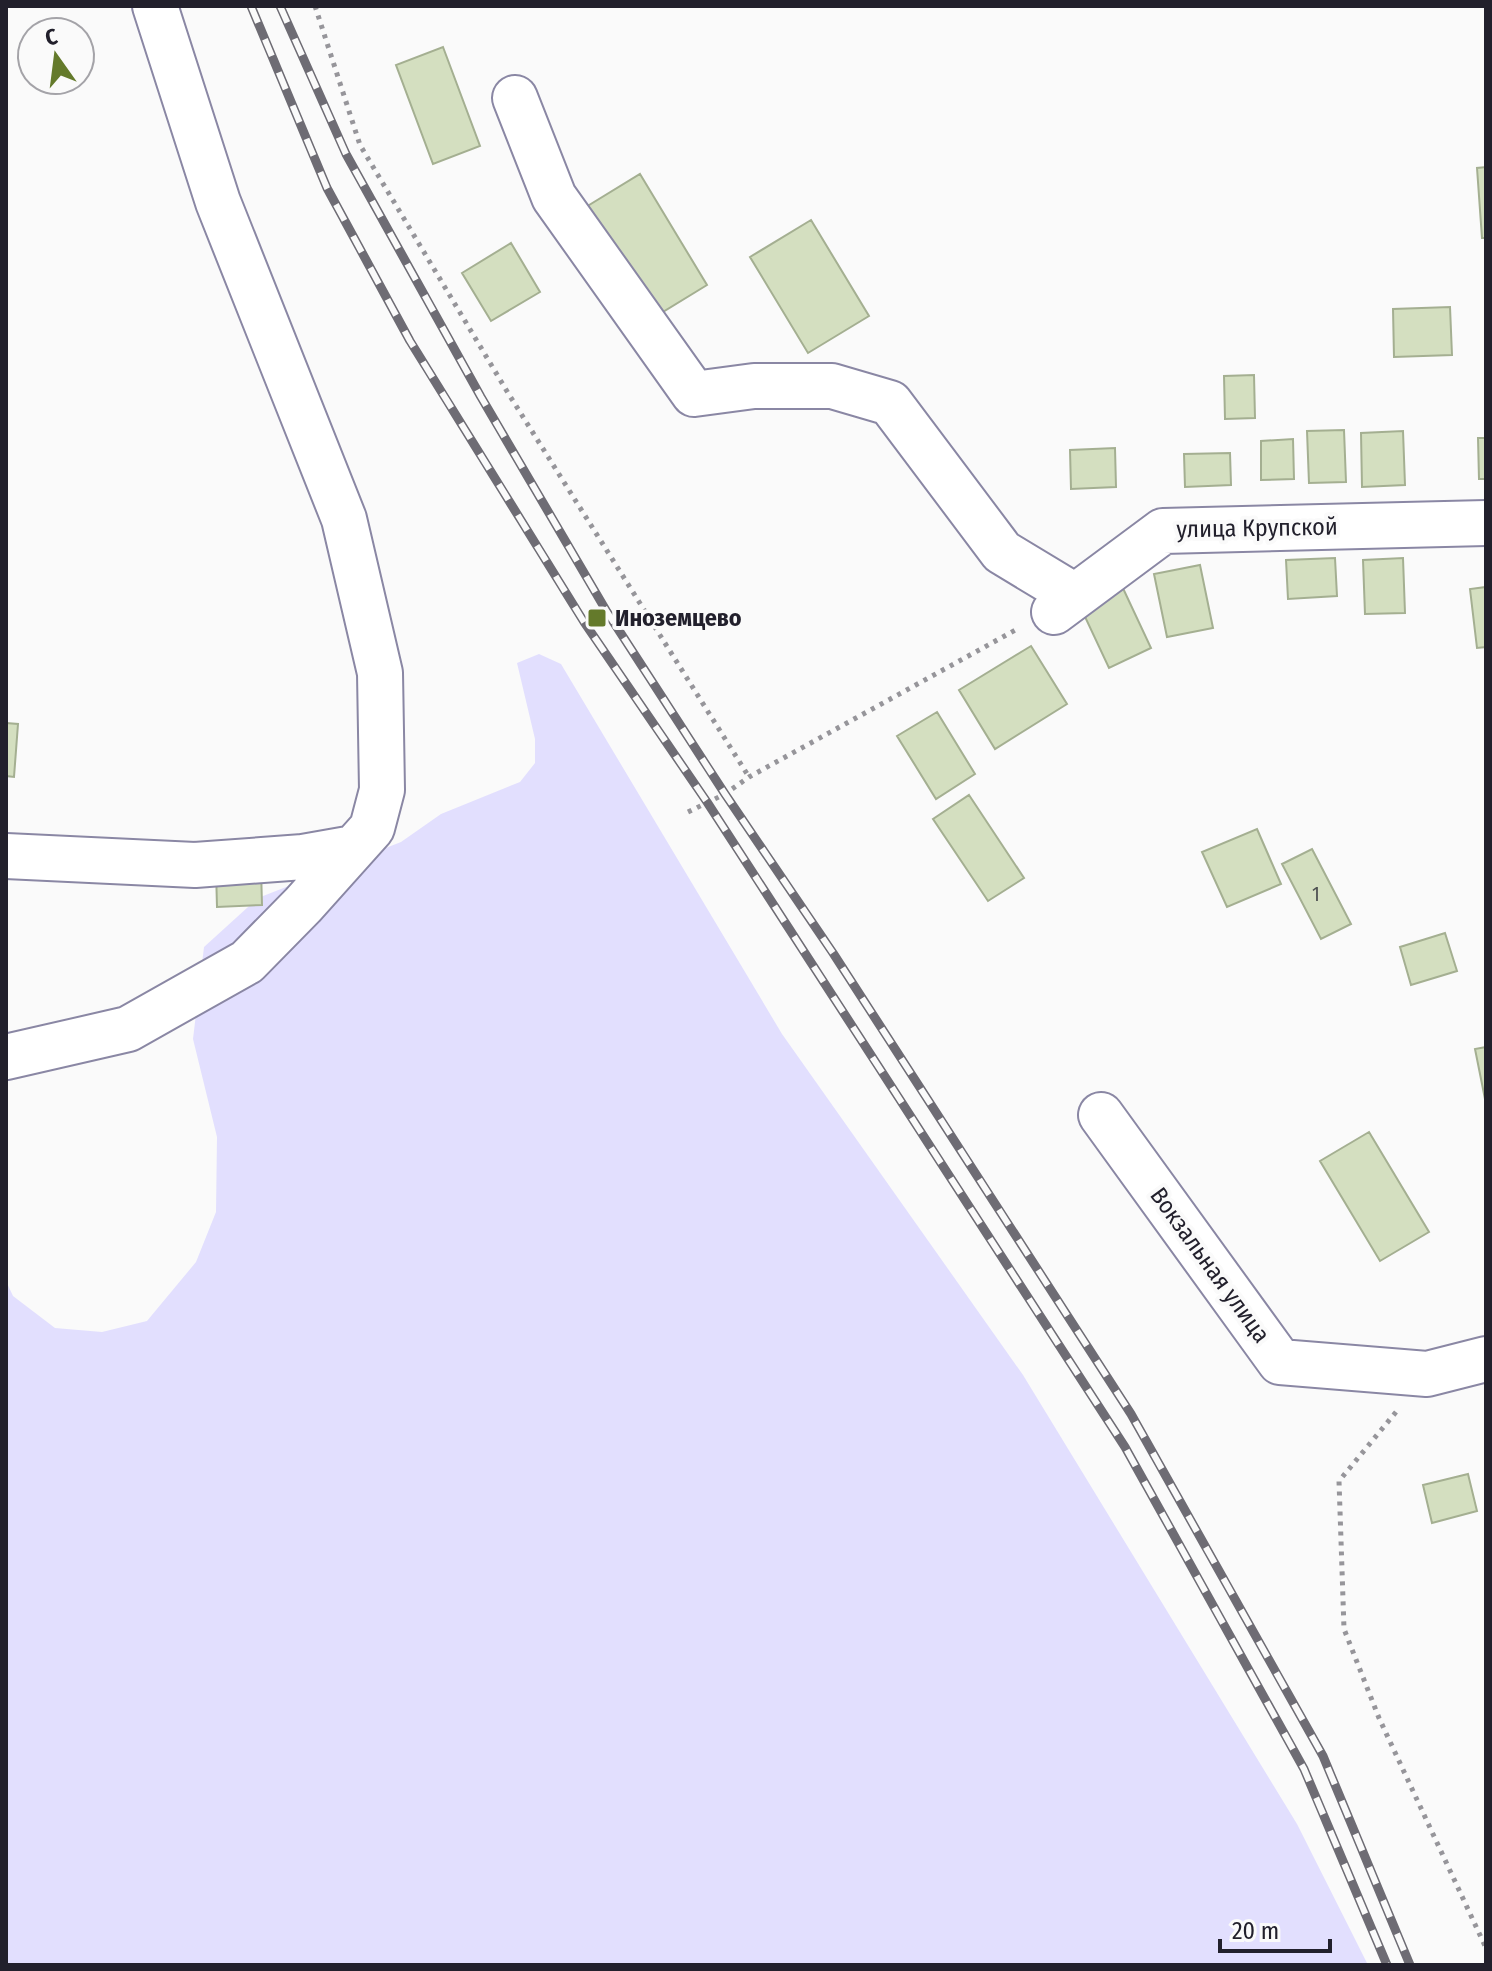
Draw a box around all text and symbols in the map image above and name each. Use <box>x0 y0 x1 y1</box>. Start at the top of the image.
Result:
north arrow <box>16 16 96 96</box>
text: С <box>42 22 61 52</box>
street label: улица Крупской <box>1176 513 1338 543</box>
place label: Иноземцево <box>615 604 742 632</box>
marker: Иноземцево <box>586 607 608 629</box>
house number: 1 <box>1312 882 1320 906</box>
street label: Вокзальная улица <box>1144 1182 1276 1348</box>
scale bar <box>1220 1903 1330 1953</box>
text: 20 m <box>1232 1917 1279 1945</box>

